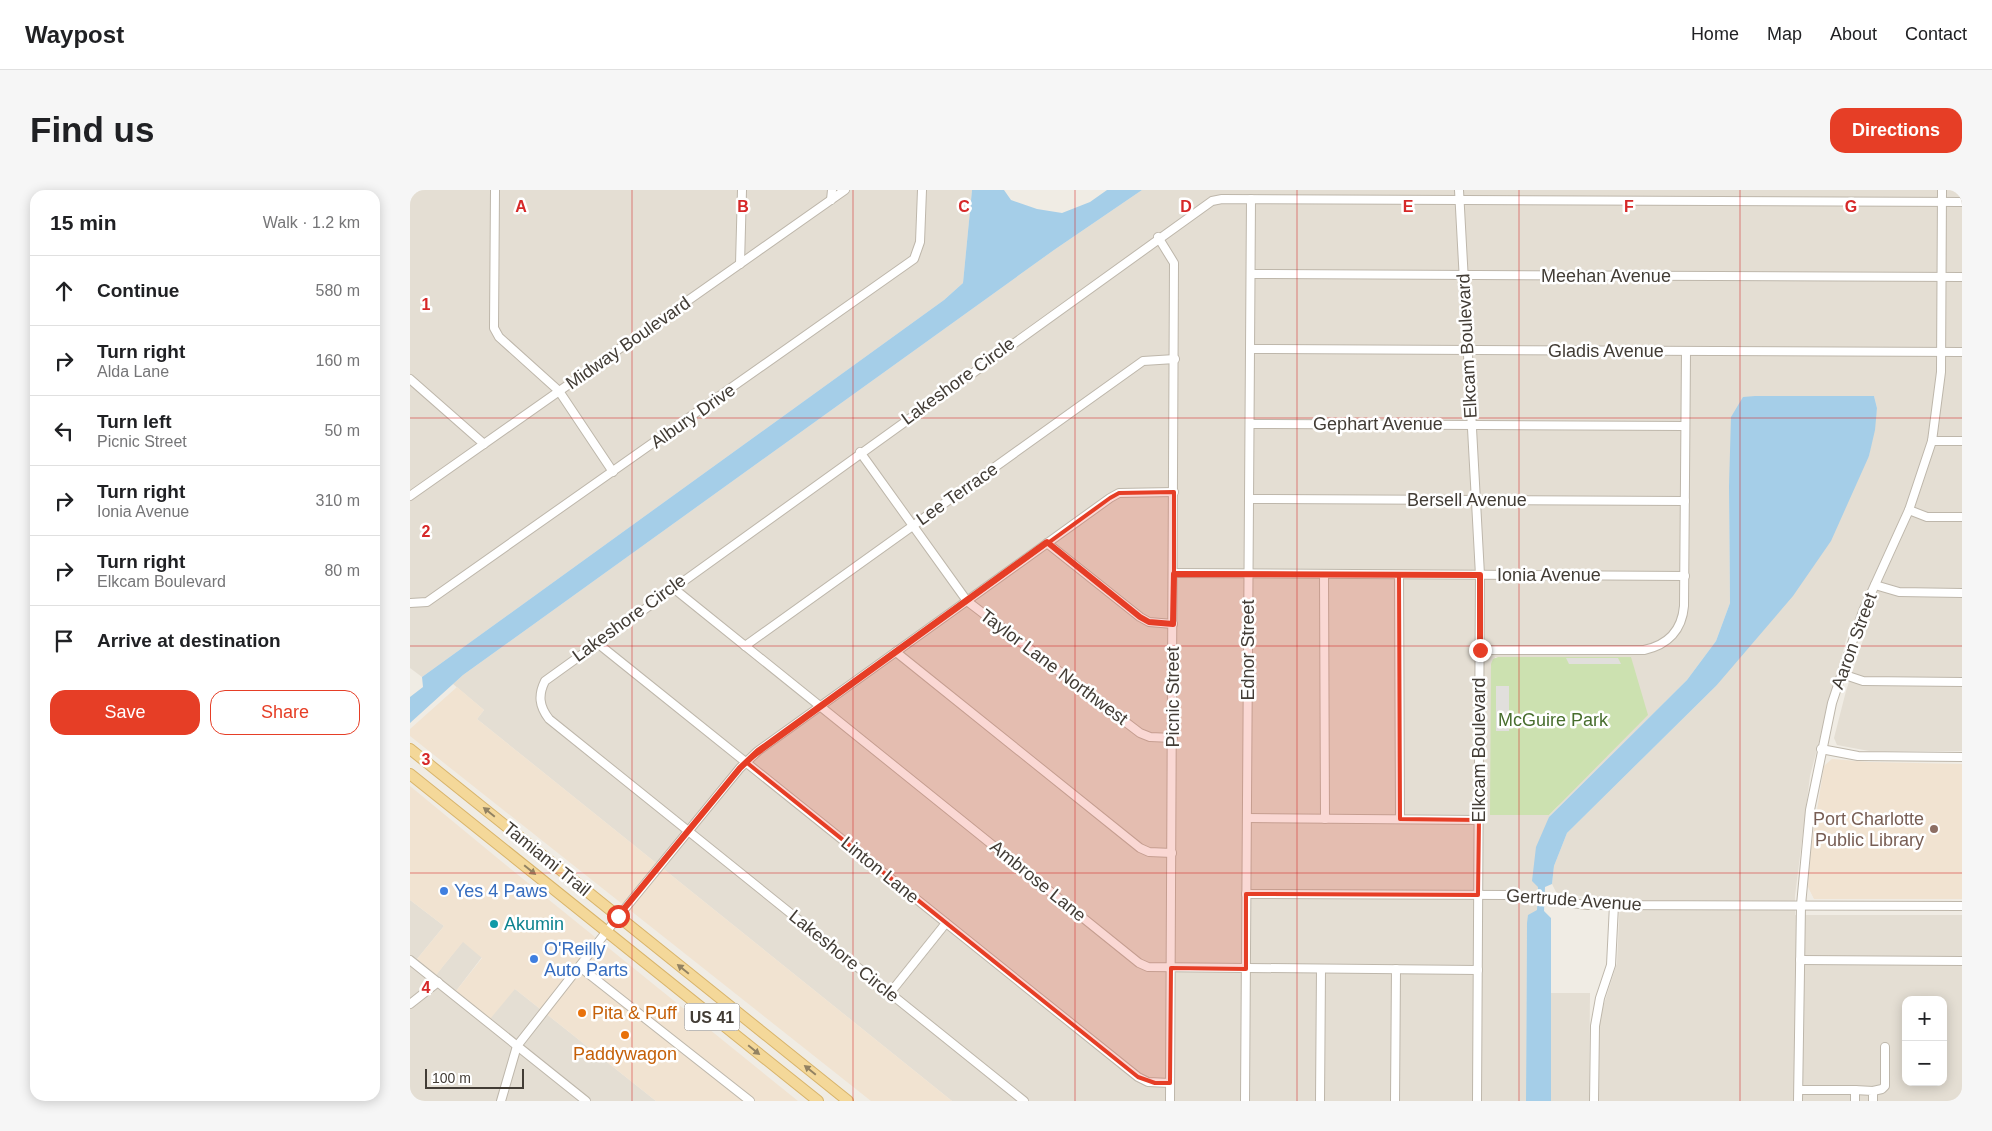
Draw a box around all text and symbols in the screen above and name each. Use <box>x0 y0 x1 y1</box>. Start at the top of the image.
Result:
text: Waypost <box>25 21 124 48</box>
text: Home <box>1691 24 1739 44</box>
text: Map <box>1767 24 1802 44</box>
text: About <box>1830 24 1877 44</box>
text: Contact <box>1905 24 1967 44</box>
button: Directions <box>1830 108 1962 153</box>
text: Find us <box>30 110 154 149</box>
text: A <box>515 198 527 215</box>
text: B <box>737 198 749 215</box>
text: C <box>958 198 970 215</box>
text: D <box>1180 198 1192 215</box>
text: E <box>1403 198 1414 215</box>
text: F <box>1624 198 1634 215</box>
text: G <box>1845 198 1857 215</box>
text: 15 min <box>50 211 117 234</box>
text: Walk · 1.2 km <box>263 214 360 231</box>
street label: Meehan Avenue <box>1541 266 1671 286</box>
street label: Elkcam Boulevard <box>1453 273 1481 419</box>
icon: ahead <box>50 277 78 305</box>
text: Continue <box>97 280 179 301</box>
text: 580 m <box>316 282 360 299</box>
street label: Midway Boulevard <box>562 293 694 393</box>
text: 1 <box>422 296 431 313</box>
street label: Lakeshore Circle <box>897 333 1019 429</box>
text: Turn right <box>97 341 185 362</box>
street label: Gladis Avenue <box>1548 341 1664 361</box>
icon: right <box>50 347 78 375</box>
text: 160 m <box>316 352 360 369</box>
text: Alda Lane <box>97 363 169 380</box>
street label: Albury Drive <box>647 380 739 452</box>
text: Turn left <box>97 411 172 432</box>
street label: Gephart Avenue <box>1313 414 1443 434</box>
icon: left <box>50 417 78 445</box>
text: 50 m <box>324 422 360 439</box>
text: Picnic Street <box>97 433 187 450</box>
street label: Lee Terrace <box>912 459 1002 529</box>
text: Turn right <box>97 481 185 502</box>
icon: right <box>50 487 78 515</box>
street label: Bersell Avenue <box>1407 490 1527 510</box>
text: 310 m <box>316 492 360 509</box>
text: Ionia Avenue <box>97 503 189 520</box>
text: 2 <box>422 523 431 540</box>
text: Turn right <box>97 551 185 572</box>
icon: right <box>50 557 78 585</box>
text: 80 m <box>324 562 360 579</box>
street label: Ionia Avenue <box>1497 565 1601 585</box>
street label: Lakeshore Circle <box>568 570 690 666</box>
text: Elkcam Boulevard <box>97 573 226 590</box>
street label: Aaron Street <box>1827 590 1881 692</box>
street label: Ednor Street <box>1238 599 1258 701</box>
street label: Taylor Lane Northwest <box>976 605 1132 729</box>
icon: arrive <box>50 627 78 655</box>
text: Arrive at destination <box>97 630 281 651</box>
route end <box>1469 639 1492 662</box>
street label: Picnic Street <box>1163 646 1183 748</box>
street label: Elkcam Boulevard <box>1469 677 1489 823</box>
button: Save <box>50 690 200 735</box>
button: Share <box>210 690 360 735</box>
park label: McGuire Park <box>1498 710 1609 730</box>
text: 3 <box>422 751 431 768</box>
one-way arrow <box>482 807 495 817</box>
place label: Port Charlotte Public Library <box>1813 809 1924 850</box>
street label: Tamiami Trail <box>500 818 594 900</box>
marker: Port Charlotte Public Library <box>1928 823 1940 835</box>
street label: Linton Lane <box>837 833 923 907</box>
street label: Ambrose Lane <box>986 836 1090 926</box>
one-way arrow <box>523 865 537 875</box>
place label: Yes 4 Paws <box>454 881 547 901</box>
marker: Yes 4 Paws <box>438 885 450 897</box>
street label: Gertrude Avenue <box>1506 885 1642 915</box>
route start <box>607 905 630 928</box>
street label: Lakeshore Circle <box>785 906 903 1006</box>
place label: Akumin <box>504 914 564 934</box>
marker: Akumin <box>488 918 500 930</box>
place label: O'Reilly Auto Parts <box>544 939 628 980</box>
marker: O'Reilly Auto Parts <box>528 953 540 965</box>
one-way arrow <box>677 963 690 974</box>
text: 4 <box>422 979 431 996</box>
map controls <box>1902 996 1947 1086</box>
button: + <box>1902 996 1947 1041</box>
place label: Pita & Puff <box>592 1003 678 1023</box>
road number: US 41 <box>684 1004 740 1030</box>
marker: Pita & Puff <box>576 1007 588 1019</box>
marker: Paddywagon <box>619 1029 631 1041</box>
button: − <box>1902 1041 1947 1086</box>
place label: Paddywagon <box>573 1044 677 1064</box>
one-way arrow <box>748 1045 761 1056</box>
one-way arrow <box>804 1065 817 1076</box>
scale bar <box>425 1066 524 1089</box>
text: 100 m <box>432 1070 471 1086</box>

